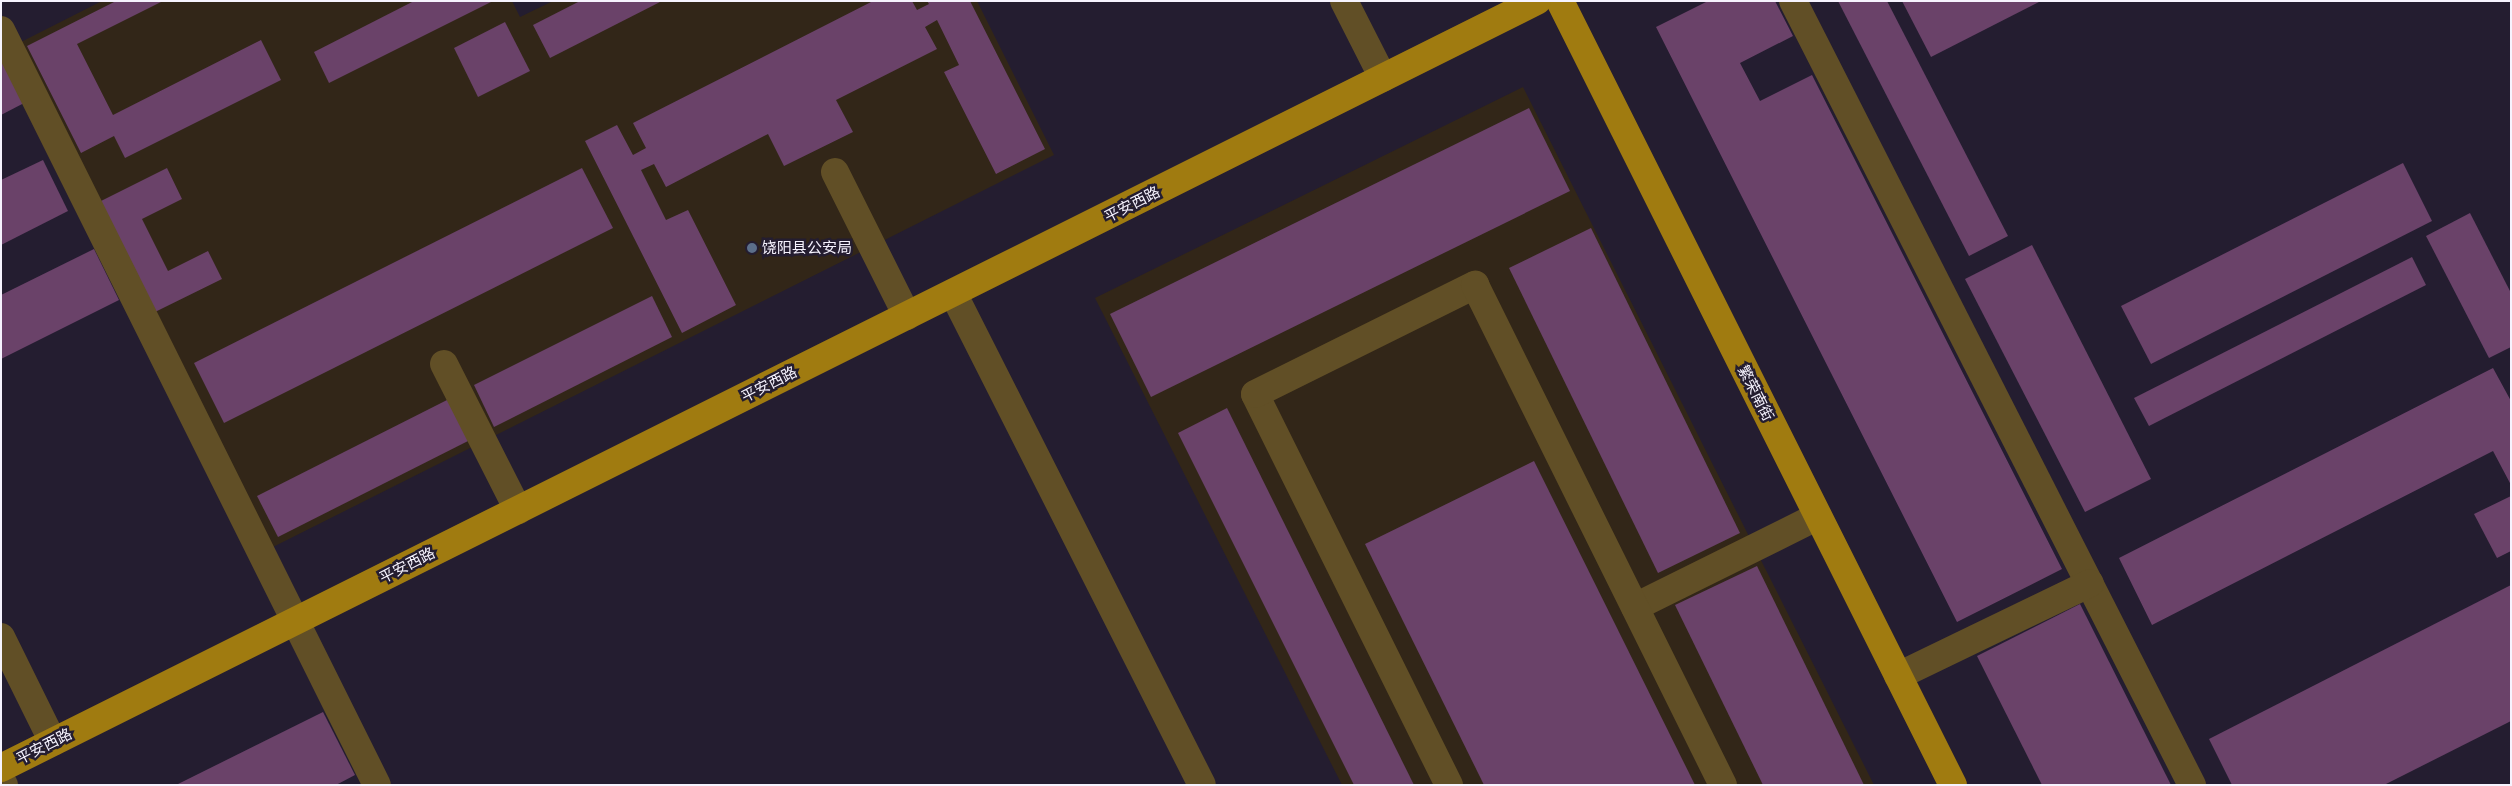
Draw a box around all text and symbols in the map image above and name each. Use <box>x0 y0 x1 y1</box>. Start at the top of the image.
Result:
street label: 平安西路 <box>1101 182 1163 226</box>
place label: 饶阳县公安局 <box>762 239 852 257</box>
marker: 饶阳县公安局 <box>746 242 758 254</box>
street label: 平安西路 <box>738 362 800 406</box>
street label: 繁荣南街 <box>1734 362 1778 424</box>
street label: 平安西路 <box>376 543 438 587</box>
street label: 平安西路 <box>13 724 75 768</box>

